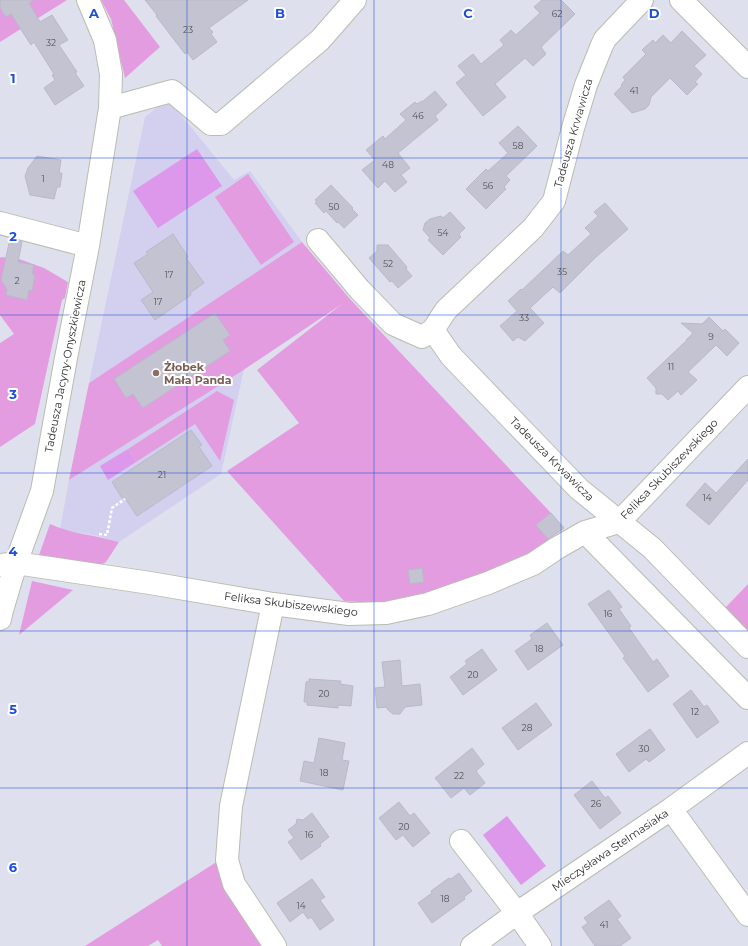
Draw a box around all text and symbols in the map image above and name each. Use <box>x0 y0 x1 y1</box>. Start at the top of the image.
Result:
text: A <box>88 5 100 21</box>
text: B <box>275 5 285 21</box>
text: C <box>463 5 473 21</box>
text: D <box>649 5 660 21</box>
house number: 62 <box>552 8 562 19</box>
house number: 23 <box>183 24 193 35</box>
house number: 32 <box>46 37 56 48</box>
text: 1 <box>10 70 16 86</box>
street label: Tadeusza Krwawicza <box>551 77 595 189</box>
house number: 41 <box>630 85 638 96</box>
house number: 46 <box>412 110 424 121</box>
house number: 58 <box>513 140 524 151</box>
house number: 48 <box>382 159 394 170</box>
house number: 1 <box>41 173 45 184</box>
house number: 56 <box>483 180 494 191</box>
house number: 50 <box>328 201 340 212</box>
house number: 54 <box>437 227 449 238</box>
text: 2 <box>9 228 17 244</box>
house number: 52 <box>383 258 393 269</box>
house number: 35 <box>557 266 567 277</box>
house number: 17 <box>165 269 173 280</box>
house number: 2 <box>14 275 20 286</box>
street label: Tadeusza Jacyny-Onyszkiewicza <box>41 278 89 454</box>
house number: 17 <box>154 296 162 307</box>
house number: 33 <box>519 312 529 323</box>
house number: 9 <box>708 331 714 342</box>
place label: Żłobek Mała Panda <box>164 360 232 387</box>
house number: 11 <box>668 361 674 372</box>
marker: Żłobek Mała Panda <box>151 368 161 378</box>
text: 3 <box>8 386 17 402</box>
street label: Tadeusza Krwawicza <box>507 414 597 504</box>
street label: Feliksa Skubiszewskiego <box>617 416 721 522</box>
house number: 21 <box>158 469 166 480</box>
house number: 14 <box>702 492 712 503</box>
text: 4 <box>9 543 18 559</box>
street label: Feliksa Skubiszewskiego <box>223 589 359 619</box>
house number: 16 <box>604 608 613 619</box>
house number: 18 <box>535 643 544 654</box>
house number: 20 <box>467 669 479 680</box>
house number: 20 <box>318 688 330 699</box>
text: 5 <box>9 701 17 717</box>
house number: 12 <box>691 706 699 717</box>
house number: 28 <box>522 722 533 733</box>
house number: 30 <box>638 743 650 754</box>
house number: 18 <box>320 767 329 778</box>
house number: 22 <box>454 770 464 781</box>
house number: 26 <box>591 798 602 809</box>
street label: Mieczysława Stelmasiaka <box>549 806 671 894</box>
house number: 20 <box>398 821 410 832</box>
house number: 16 <box>305 829 314 840</box>
text: 6 <box>9 859 18 875</box>
house number: 18 <box>441 893 450 904</box>
house number: 14 <box>296 900 306 911</box>
house number: 41 <box>600 919 608 930</box>

